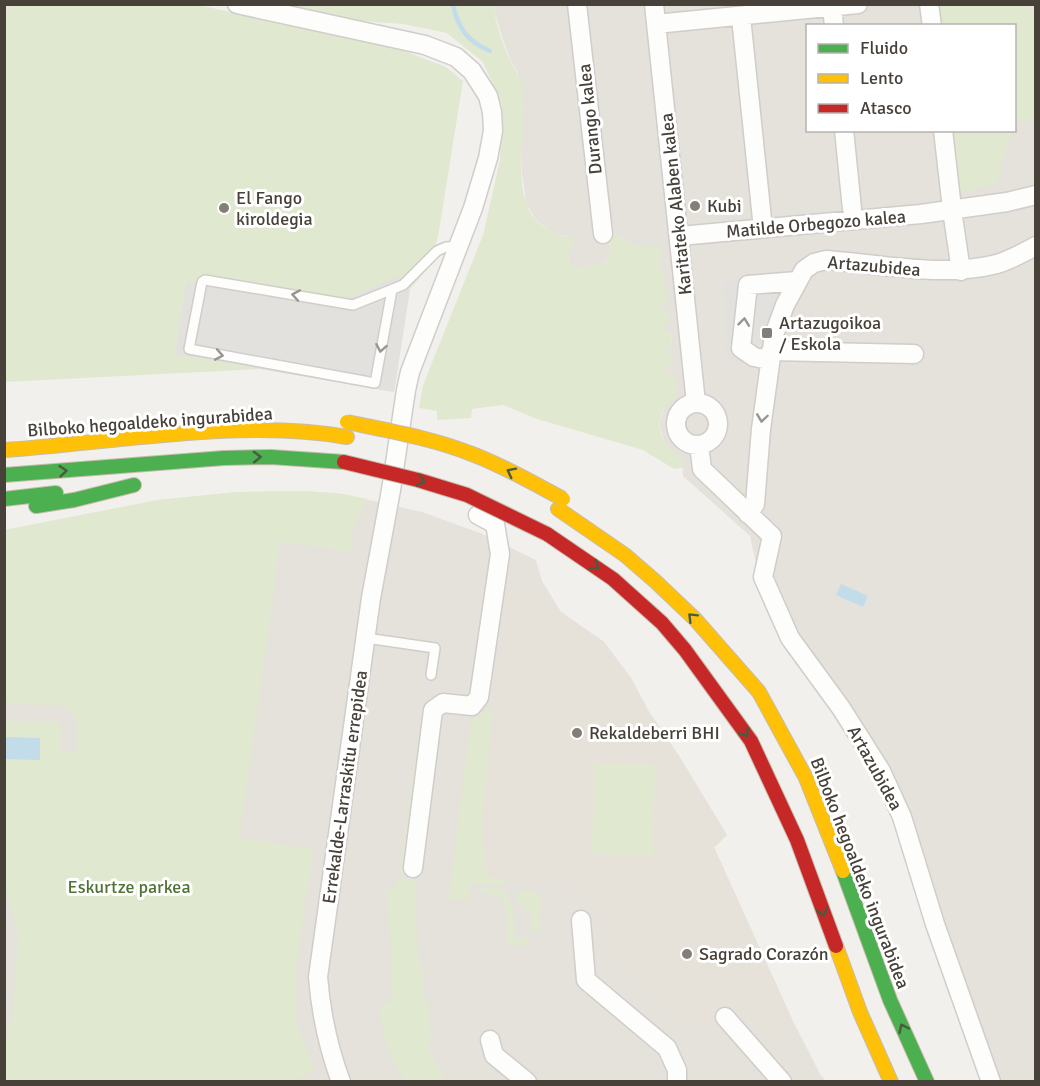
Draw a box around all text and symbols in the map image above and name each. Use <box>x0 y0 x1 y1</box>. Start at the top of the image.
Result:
legend <box>806 24 1016 132</box>
text: Fluido <box>860 37 908 59</box>
street label: Durango kalea <box>573 63 607 175</box>
text: Lento <box>860 67 903 89</box>
text: Atasco <box>860 97 912 119</box>
street label: Karitateko Alaben kalea <box>656 112 696 296</box>
place label: El Fango kiroldegia <box>236 187 313 230</box>
place label: Kubi <box>707 195 742 217</box>
marker: Kubi <box>688 199 702 213</box>
marker: El Fango kiroldegia <box>217 201 231 215</box>
street label: Matilde Orbegozo kalea <box>725 205 907 243</box>
street label: Artazubidea <box>827 251 921 281</box>
one-way arrow <box>291 290 300 302</box>
place label: Artazugoikoa / Eskola <box>779 312 881 355</box>
one-way arrow <box>737 317 750 326</box>
marker: Artazugoikoa / Eskola <box>760 326 774 340</box>
one-way arrow <box>375 343 388 353</box>
one-way arrow <box>213 348 223 361</box>
street label: Bilboko hegoaldeko ingurabidea <box>26 402 274 442</box>
one-way arrow <box>757 414 769 423</box>
one-way arrow <box>253 451 262 463</box>
one-way arrow <box>58 465 67 478</box>
one-way arrow <box>506 468 517 479</box>
one-way arrow <box>415 474 426 486</box>
one-way arrow <box>589 559 600 570</box>
one-way arrow <box>689 614 700 625</box>
street label: Errekalde-Larraskitu errepidea <box>318 669 372 905</box>
place label: Rekaldeberri BHI <box>589 722 720 744</box>
street label: Artazubidea <box>843 722 907 814</box>
marker: Rekaldeberri BHI <box>570 726 584 740</box>
one-way arrow <box>738 727 749 738</box>
street label: Bilboko hegoaldeko ingurabidea <box>806 754 914 992</box>
park label: Eskurtze parkea <box>67 876 191 898</box>
one-way arrow <box>816 906 829 917</box>
place label: Sagrado Corazón <box>699 943 829 965</box>
marker: Sagrado Corazón <box>680 947 694 961</box>
one-way arrow <box>898 1024 910 1035</box>

